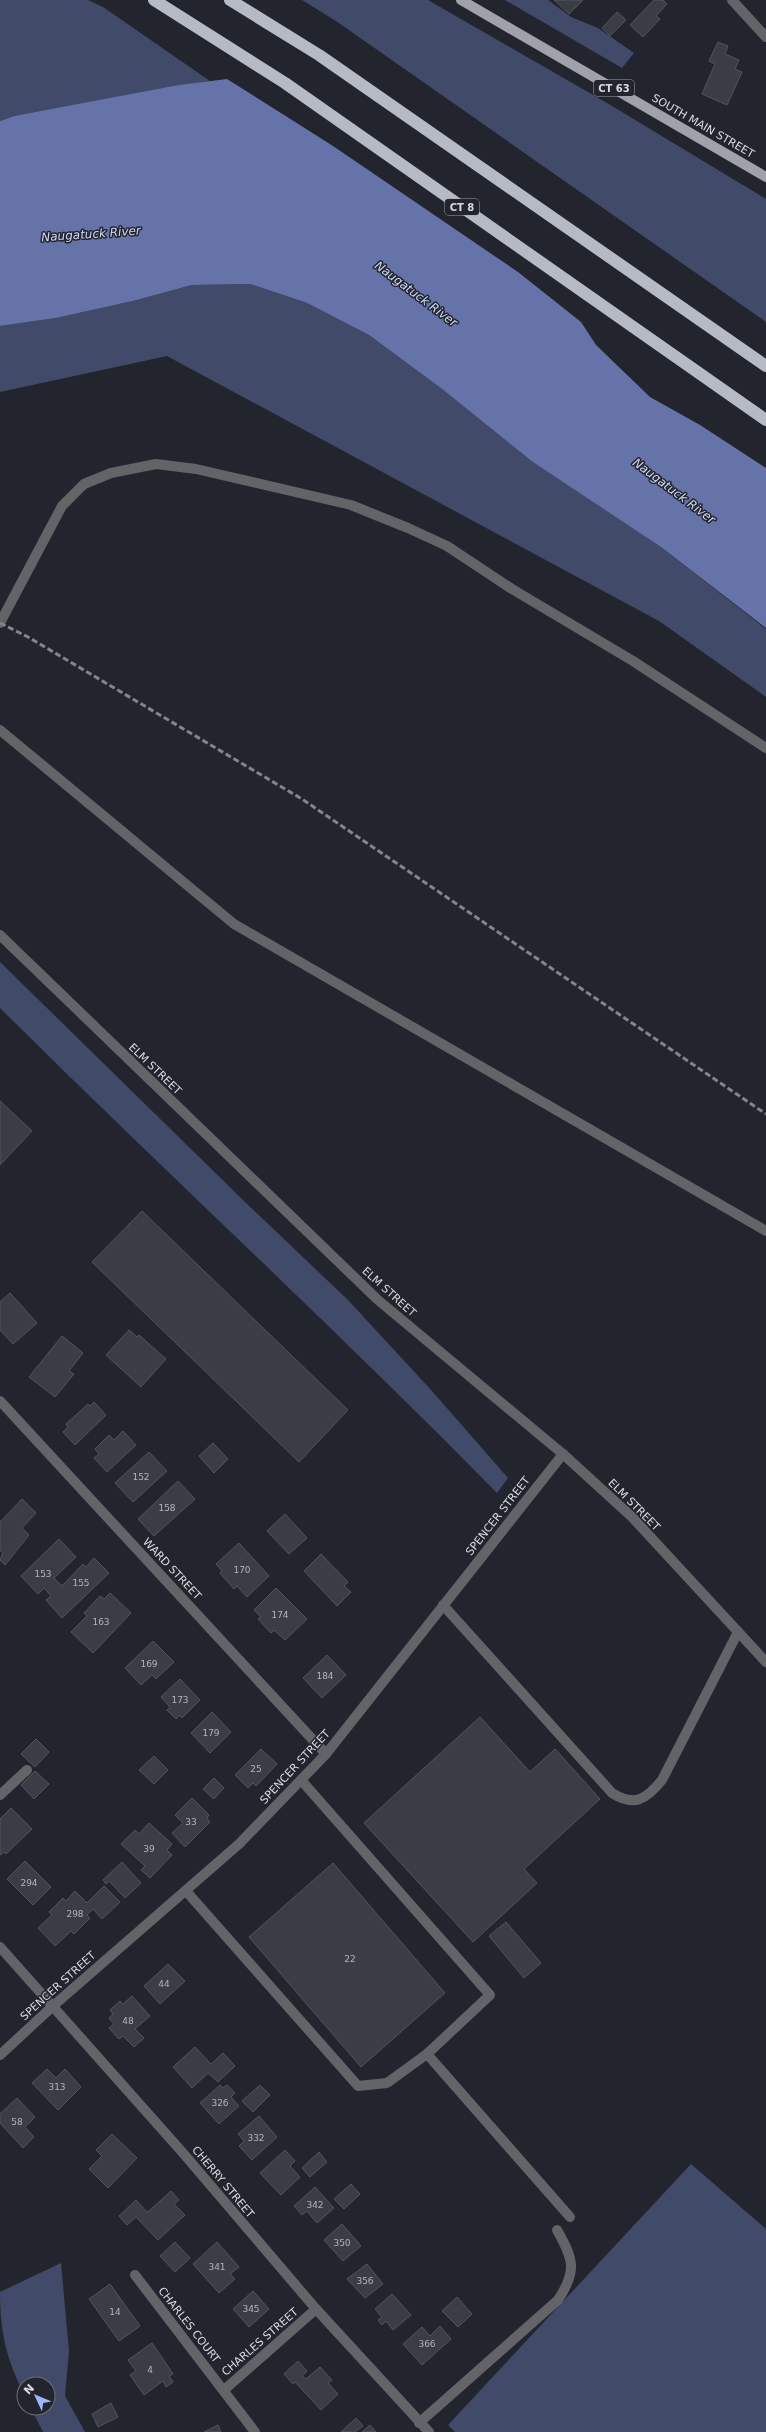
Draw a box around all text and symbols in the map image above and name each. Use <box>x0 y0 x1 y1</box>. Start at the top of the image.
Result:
road number: CT 63 <box>594 80 634 96</box>
street label: SOUTH MAIN STREET <box>649 91 757 161</box>
road number: CT 8 <box>445 199 479 215</box>
water label: Naugatuck River <box>41 223 142 244</box>
water label: Naugatuck River <box>372 258 461 330</box>
water label: Naugatuck River <box>630 455 719 527</box>
street label: ELM STREET <box>126 1041 184 1097</box>
street label: ELM STREET <box>359 1264 419 1320</box>
house number: 152 <box>132 1472 150 1482</box>
street label: SPENCER STREET <box>463 1474 533 1558</box>
street label: ELM STREET <box>605 1476 663 1534</box>
house number: 158 <box>158 1503 176 1513</box>
street label: WARD STREET <box>140 1536 204 1603</box>
house number: 170 <box>233 1565 251 1575</box>
house number: 153 <box>34 1569 52 1579</box>
house number: 155 <box>72 1578 90 1588</box>
house number: 174 <box>271 1610 289 1620</box>
house number: 163 <box>92 1617 110 1627</box>
house number: 169 <box>140 1659 158 1669</box>
house number: 184 <box>316 1671 334 1681</box>
house number: 173 <box>171 1695 189 1705</box>
street label: SPENCER STREET <box>257 1727 333 1807</box>
house number: 179 <box>202 1728 220 1738</box>
house number: 25 <box>250 1764 262 1774</box>
house number: 33 <box>185 1817 197 1827</box>
house number: 39 <box>143 1844 155 1854</box>
house number: 294 <box>20 1878 38 1888</box>
house number: 298 <box>66 1909 84 1919</box>
street label: SPENCER STREET <box>18 1949 98 2023</box>
house number: 22 <box>344 1954 356 1964</box>
house number: 44 <box>158 1979 170 1989</box>
house number: 48 <box>122 2016 134 2026</box>
house number: 313 <box>48 2082 66 2092</box>
house number: 326 <box>211 2098 229 2108</box>
house number: 58 <box>11 2117 23 2127</box>
house number: 332 <box>247 2133 265 2143</box>
street label: CHERRY STREET <box>189 2143 257 2221</box>
house number: 342 <box>306 2200 324 2210</box>
house number: 350 <box>333 2238 351 2248</box>
house number: 341 <box>208 2262 226 2272</box>
house number: 356 <box>356 2276 374 2286</box>
street label: CHARLES COURT <box>155 2284 223 2366</box>
house number: 345 <box>242 2304 260 2314</box>
street label: CHARLES STREET <box>219 2305 301 2379</box>
house number: 14 <box>109 2307 121 2317</box>
house number: 366 <box>418 2339 436 2349</box>
house number: 4 <box>147 2365 153 2375</box>
north arrow <box>16 2376 56 2416</box>
text: N <box>21 2382 37 2397</box>

